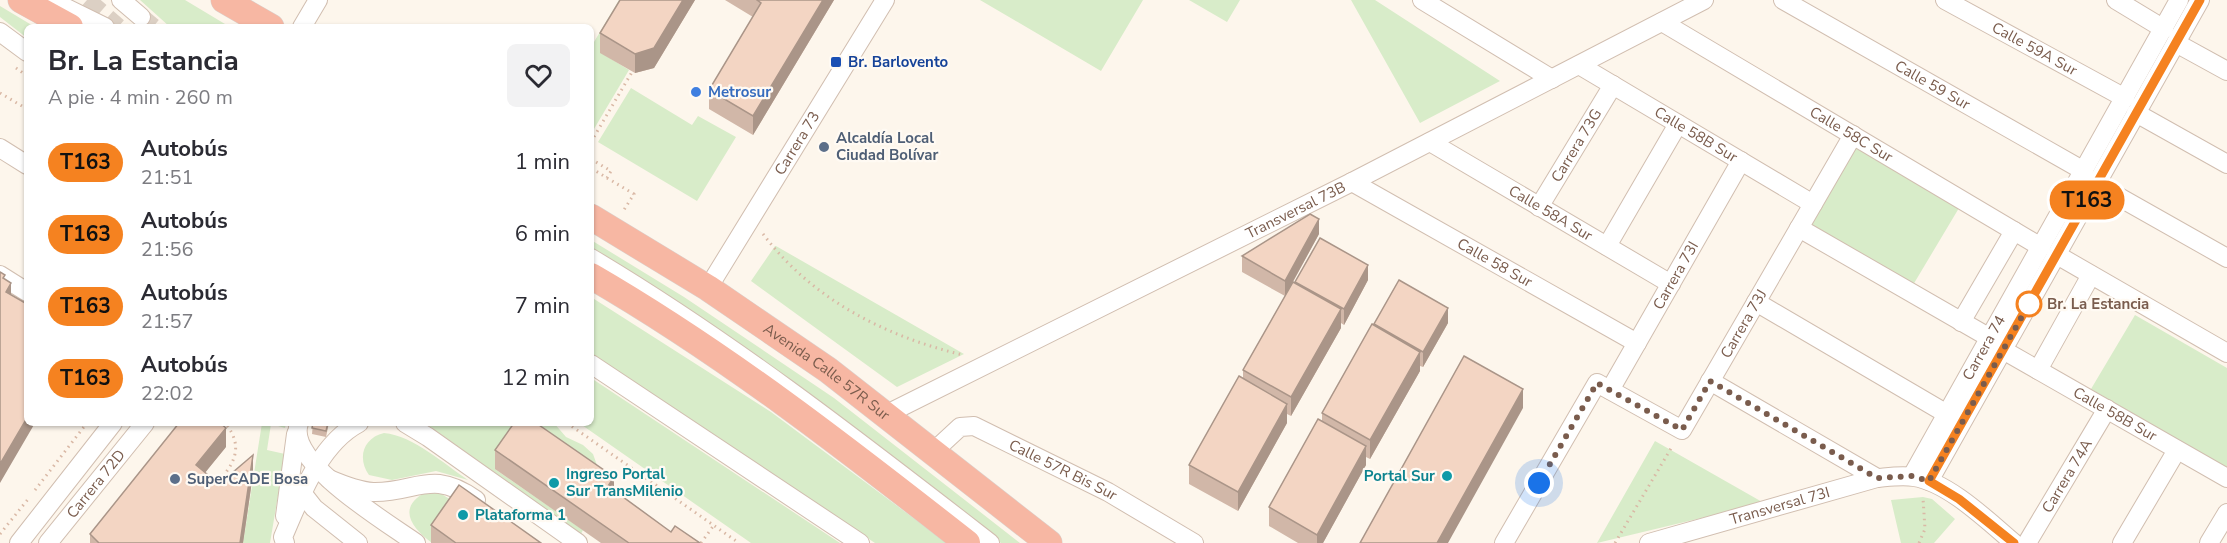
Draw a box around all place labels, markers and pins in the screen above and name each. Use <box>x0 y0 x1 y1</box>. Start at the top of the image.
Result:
place label: Br. Barlovento <box>848 52 949 72</box>
marker: Br. Barlovento <box>829 55 843 69</box>
place label: Metrosur <box>708 82 771 102</box>
marker: Metrosur <box>689 85 703 99</box>
place label: Alcaldía Local Ciudad Bolívar <box>836 128 938 165</box>
marker: Alcaldía Local Ciudad Bolívar <box>817 140 831 154</box>
marker: Br. La Estancia <box>2016 291 2042 317</box>
place label: Br. La Estancia <box>2047 294 2149 314</box>
place label: Ingreso Portal Sur TransMilenio <box>566 464 684 501</box>
place label: Portal Sur <box>1364 466 1435 486</box>
place label: SuperCADE Bosa <box>187 469 308 489</box>
marker: Portal Sur <box>1440 469 1454 483</box>
marker: SuperCADE Bosa <box>168 472 182 486</box>
marker: Ingreso Portal Sur TransMilenio <box>547 476 561 490</box>
place label: Plataforma 1 <box>475 505 566 525</box>
marker: Plataforma 1 <box>456 508 470 522</box>

